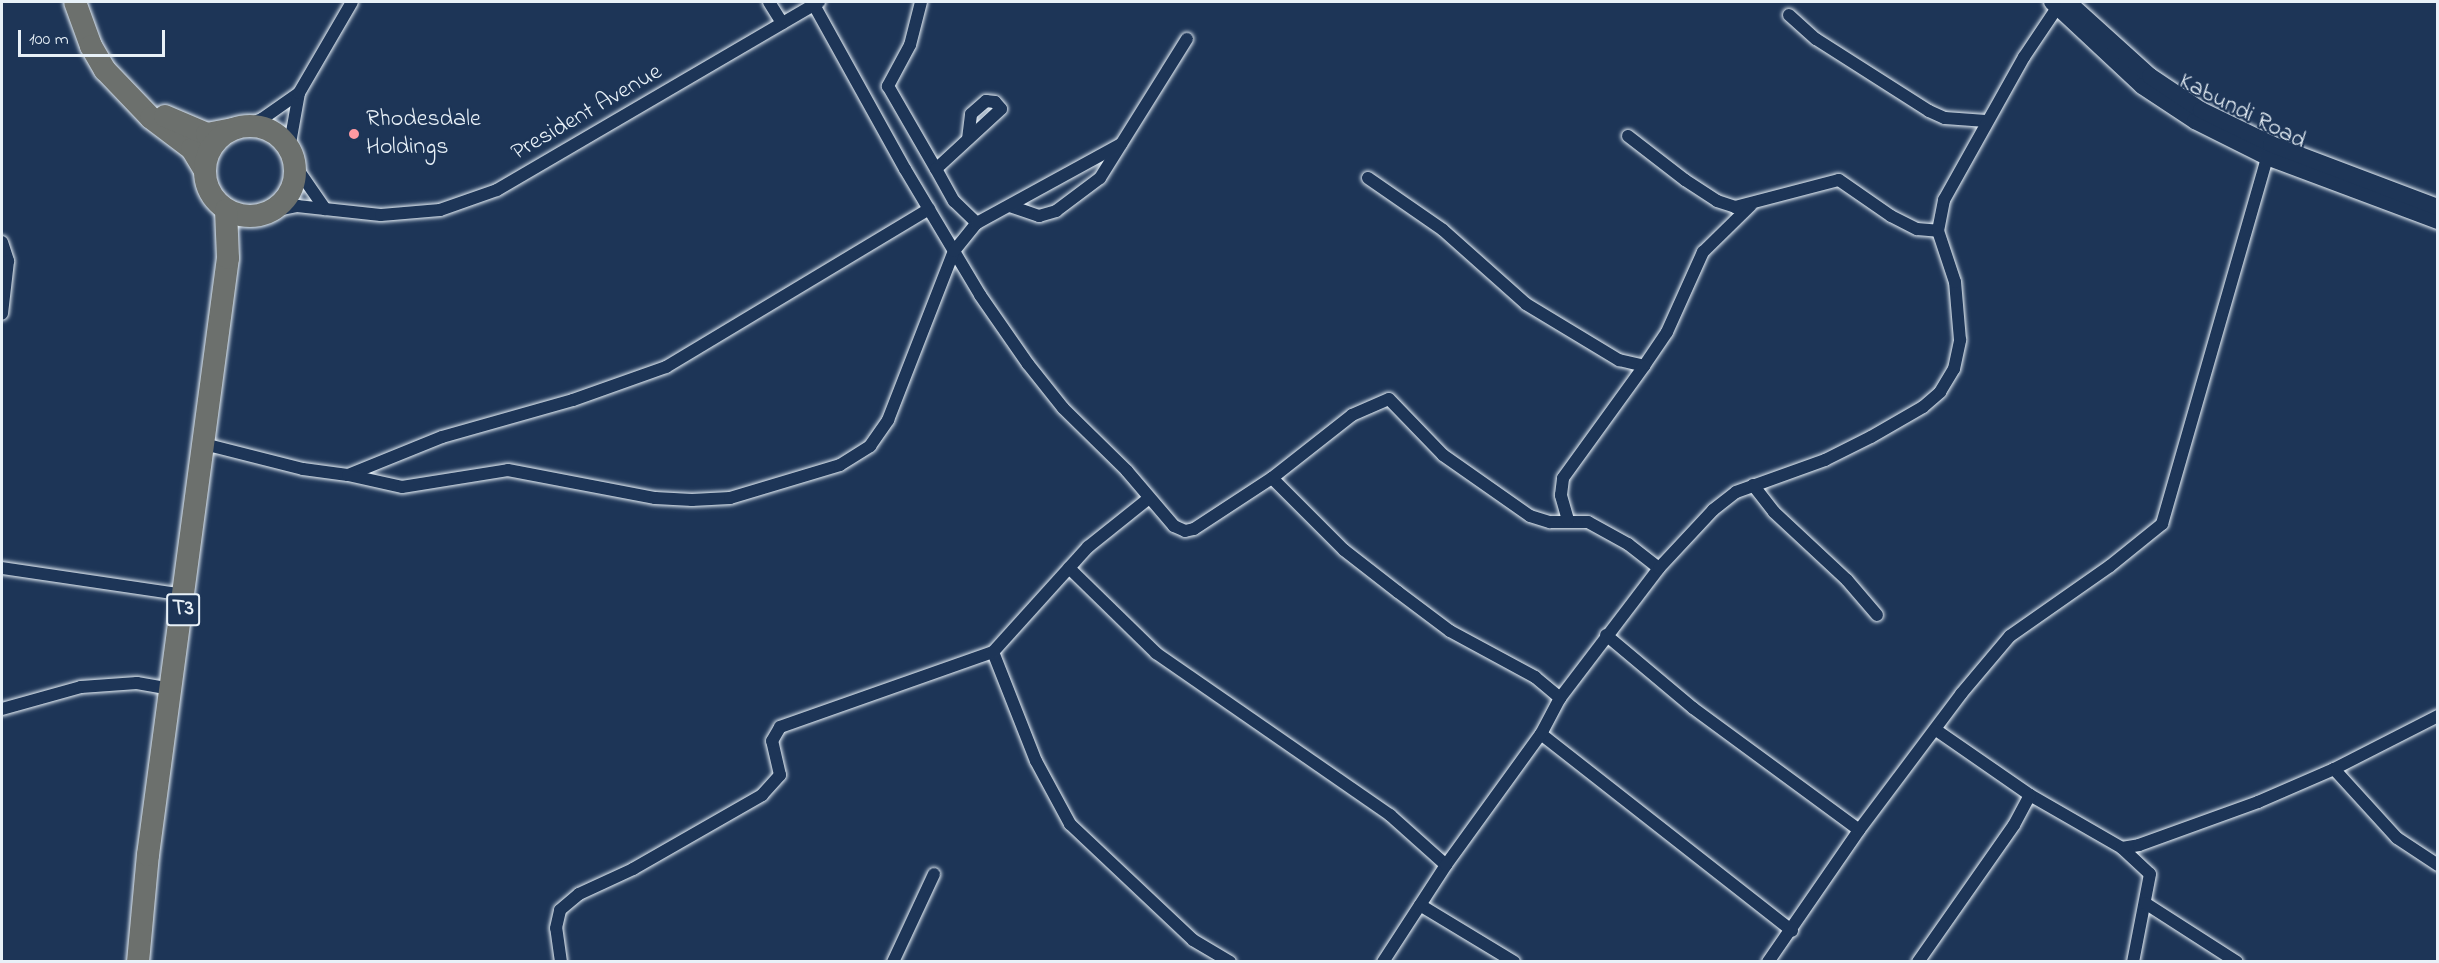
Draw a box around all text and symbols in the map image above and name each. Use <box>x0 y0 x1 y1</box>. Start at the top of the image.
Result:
scale bar <box>21 18 168 56</box>
text: 100 m <box>29 27 69 53</box>
street label: President Avenue <box>507 58 667 168</box>
street label: Kabundi Road <box>2174 68 2310 156</box>
place label: Rhodesdale Holdings <box>366 106 481 162</box>
marker: Rhodesdale Holdings <box>347 127 361 141</box>
road number: T3 <box>165 591 201 629</box>

